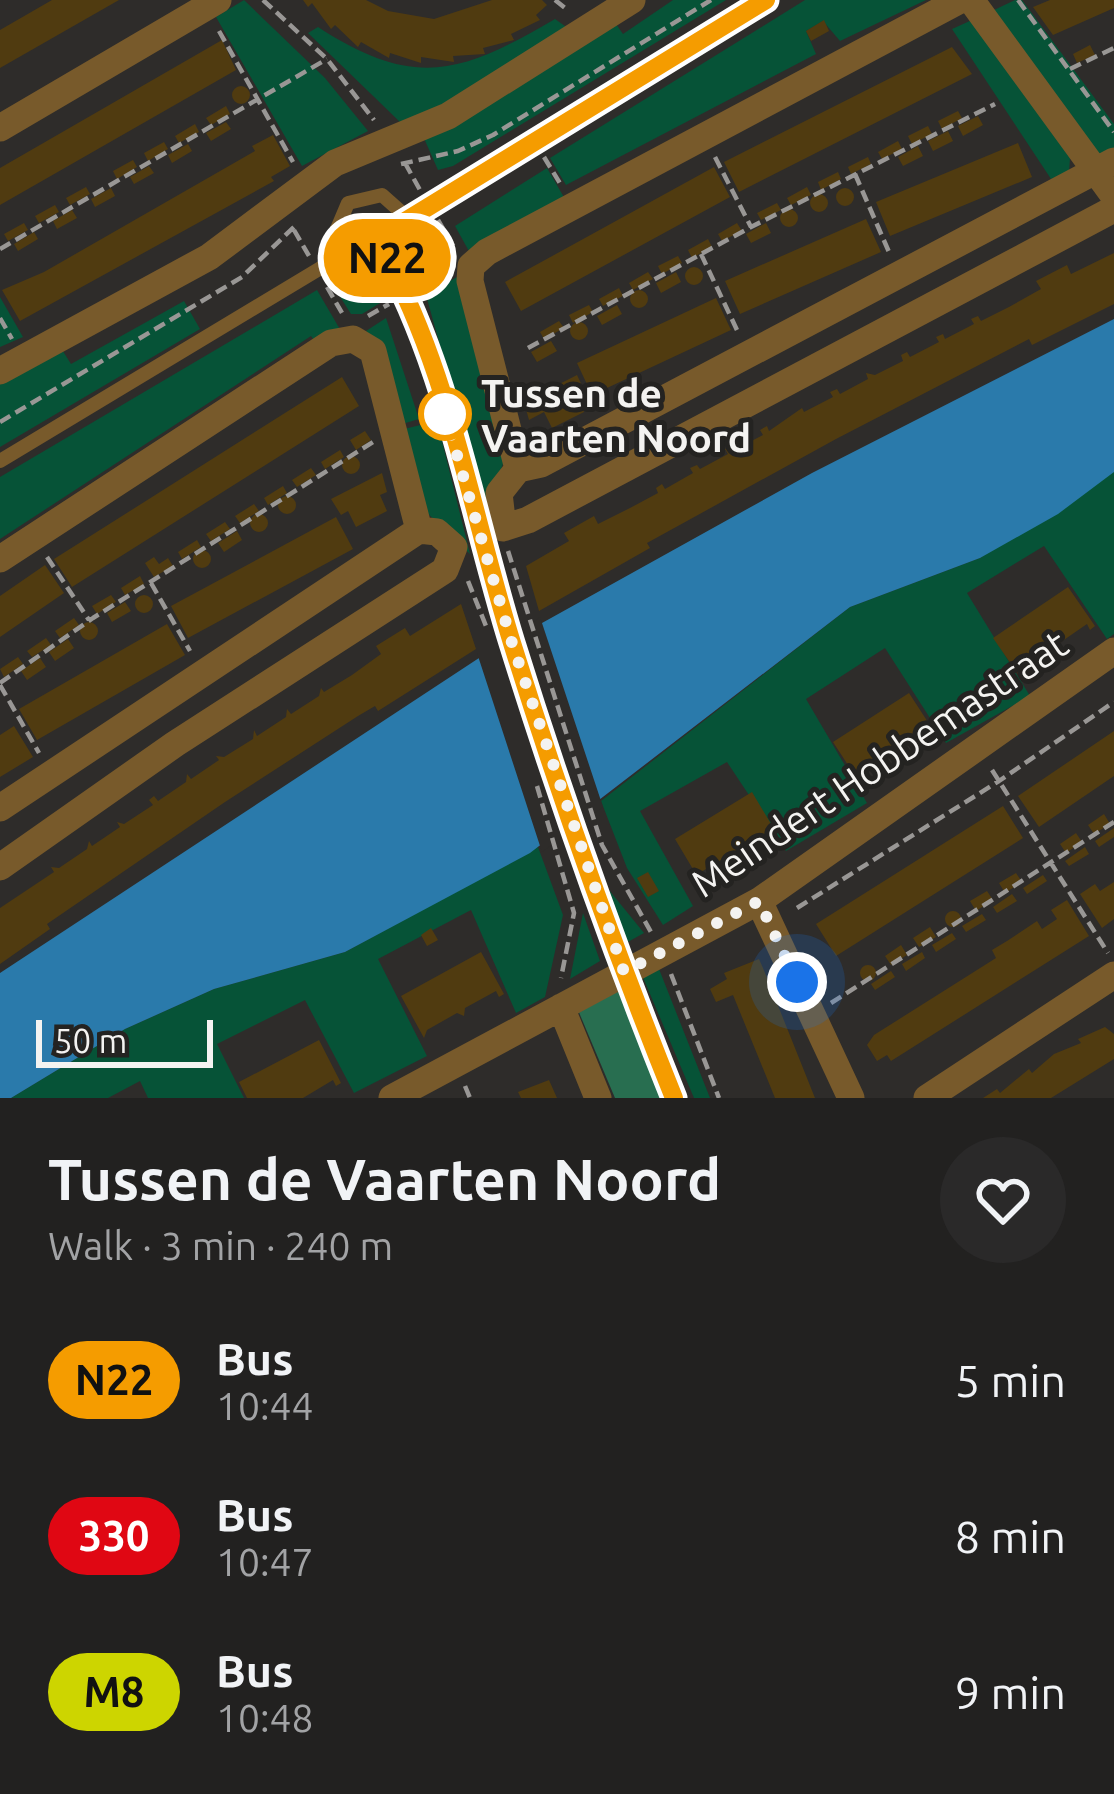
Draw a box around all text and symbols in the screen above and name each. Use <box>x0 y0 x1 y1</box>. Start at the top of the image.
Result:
line badge: N22 <box>318 219 456 297</box>
text: N22 <box>348 234 426 281</box>
place label: Tussen de Vaarten Noord <box>481 371 751 459</box>
marker: Tussen de Vaarten Noord <box>420 389 470 439</box>
street label: Meindert Hobbemastraat <box>683 621 1075 905</box>
your location <box>767 952 827 1012</box>
scale bar <box>36 1014 213 1067</box>
text: 50 m <box>54 1022 127 1059</box>
button: heart <box>940 1137 1066 1263</box>
text: Tussen de Vaarten Noord <box>48 1147 721 1211</box>
text: Walk · 3 min · 240 m <box>48 1224 393 1267</box>
text: Bus <box>216 1333 293 1384</box>
text: 5 min <box>955 1355 1066 1406</box>
text: N22 <box>75 1356 153 1403</box>
text: 10:44 <box>216 1384 314 1427</box>
text: Bus <box>216 1489 293 1540</box>
text: 8 min <box>955 1511 1066 1562</box>
text: 330 <box>78 1512 150 1559</box>
text: 10:47 <box>216 1540 314 1583</box>
text: Bus <box>216 1645 293 1696</box>
text: 9 min <box>955 1667 1066 1718</box>
text: M8 <box>83 1668 145 1715</box>
text: 10:48 <box>216 1696 314 1739</box>

